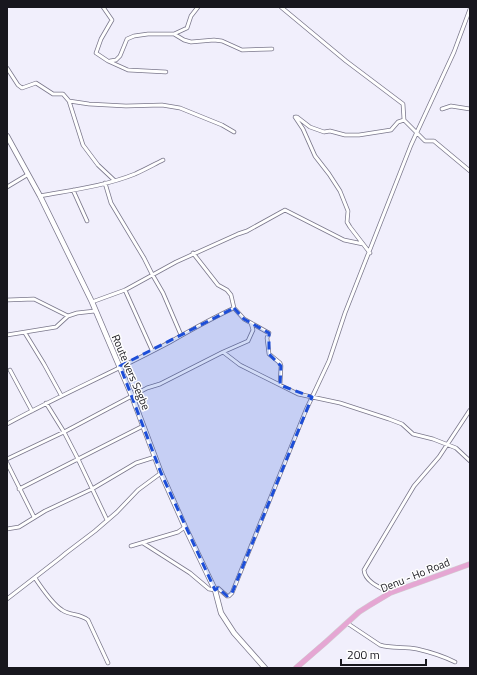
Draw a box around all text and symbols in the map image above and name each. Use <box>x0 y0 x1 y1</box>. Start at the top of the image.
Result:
street label: Route vers Segbe <box>108 332 154 413</box>
street label: Denu - Ho Road <box>378 554 452 596</box>
scale bar <box>341 641 426 667</box>
text: 200 m <box>347 645 380 664</box>

